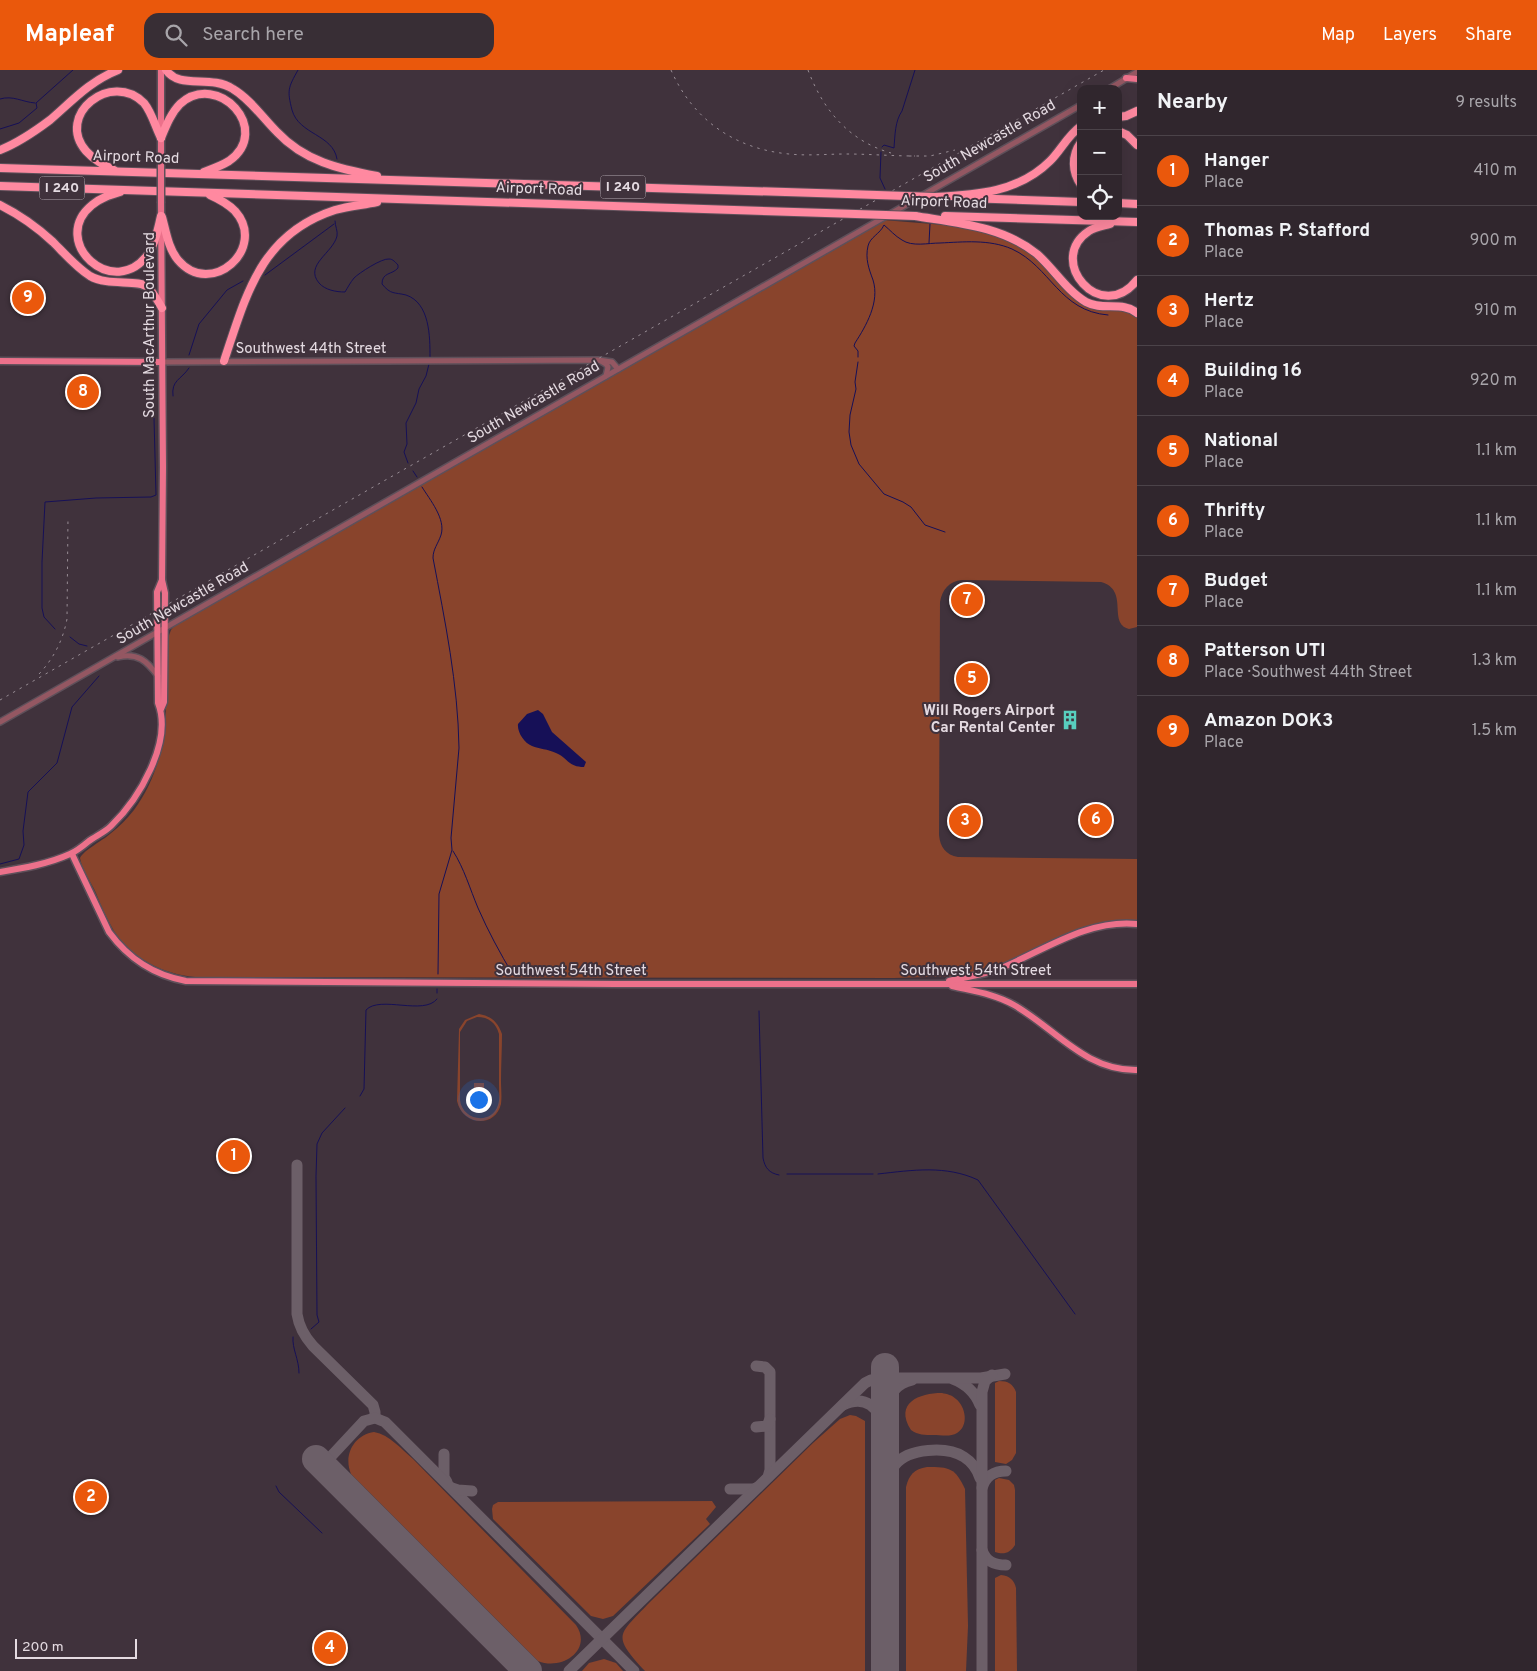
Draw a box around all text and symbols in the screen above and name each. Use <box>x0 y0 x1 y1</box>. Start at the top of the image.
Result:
search box <box>144 13 494 58</box>
text: Mapleaf <box>25 20 114 50</box>
icon: search <box>162 21 190 49</box>
text: Search here <box>202 23 304 47</box>
text: Map <box>1321 24 1355 47</box>
text: Layers <box>1383 24 1437 47</box>
text: Share <box>1465 24 1512 47</box>
map controls <box>1077 85 1122 220</box>
button: + <box>1077 85 1122 130</box>
text: Nearby <box>1157 89 1228 116</box>
text: 9 results <box>1455 93 1517 113</box>
street label: South Newcastle Road <box>920 96 1060 188</box>
button: − <box>1077 130 1122 175</box>
street label: Airport Road <box>92 147 180 169</box>
text: Hanger <box>1204 149 1269 173</box>
text: 1 <box>1170 161 1176 181</box>
text: 410 m <box>1474 161 1517 181</box>
text: Place <box>1204 173 1244 193</box>
road number: I 240 <box>600 175 646 198</box>
button: locate <box>1077 175 1122 220</box>
road number: I 240 <box>40 176 84 200</box>
street label: Airport Road <box>495 179 583 201</box>
street label: Airport Road <box>900 192 988 214</box>
text: Thomas P. Stafford <box>1204 219 1370 243</box>
text: 2 <box>1168 231 1178 251</box>
text: 900 m <box>1470 231 1517 251</box>
street label: South MacArthur Boulevard <box>141 232 160 418</box>
text: Place <box>1204 243 1244 263</box>
pin: 9 <box>12 279 44 317</box>
text: Hertz <box>1204 289 1254 313</box>
text: 3 <box>1168 301 1178 321</box>
text: 910 m <box>1474 301 1517 321</box>
text: Place <box>1204 313 1244 333</box>
street label: Southwest 44th Street <box>235 340 387 359</box>
street label: South Newcastle Road <box>464 357 604 449</box>
text: Building 16 <box>1204 359 1302 383</box>
text: 4 <box>1168 371 1178 391</box>
text: 920 m <box>1470 371 1517 391</box>
pin: 8 <box>67 373 99 411</box>
text: Place <box>1204 383 1244 403</box>
text: National <box>1204 429 1278 453</box>
text: 5 <box>1168 441 1178 461</box>
text: 1.1 km <box>1476 441 1517 461</box>
text: Place <box>1204 453 1244 473</box>
text: Thrifty <box>1204 499 1265 523</box>
text: 6 <box>1168 511 1178 531</box>
text: 1.1 km <box>1476 511 1517 531</box>
text: Place <box>1204 523 1244 543</box>
street label: South Newcastle Road <box>113 558 253 650</box>
text: Budget <box>1204 569 1268 593</box>
pin: 7 <box>951 581 983 619</box>
text: 7 <box>1169 581 1177 601</box>
text: 1.1 km <box>1476 581 1517 601</box>
text: Place <box>1204 593 1244 613</box>
text: Patterson UTI <box>1204 639 1326 663</box>
text: 8 <box>1168 651 1178 671</box>
text: 1.3 km <box>1472 651 1517 671</box>
pin: 5 <box>956 660 988 698</box>
text: Place · Southwest 44th Street <box>1204 663 1412 683</box>
place label: Will Rogers Airport Car Rental Center <box>923 702 1056 738</box>
building icon: Will Rogers Airport Car Rental Center <box>1059 709 1081 731</box>
text: Amazon DOK3 <box>1204 709 1333 733</box>
text: 9 <box>1168 721 1178 741</box>
text: 1.5 km <box>1472 721 1517 741</box>
text: Place <box>1204 733 1244 753</box>
pin: 6 <box>1080 801 1112 839</box>
pin: 3 <box>949 802 981 840</box>
street label: Southwest 54th Street <box>495 962 647 981</box>
street label: Southwest 54th Street <box>900 962 1052 981</box>
your location <box>466 1087 492 1113</box>
pin: 1 <box>218 1137 250 1175</box>
pin: 2 <box>75 1478 107 1516</box>
pin: 4 <box>314 1629 346 1667</box>
scale bar <box>15 1636 138 1659</box>
text: 200 m <box>22 1639 64 1656</box>

